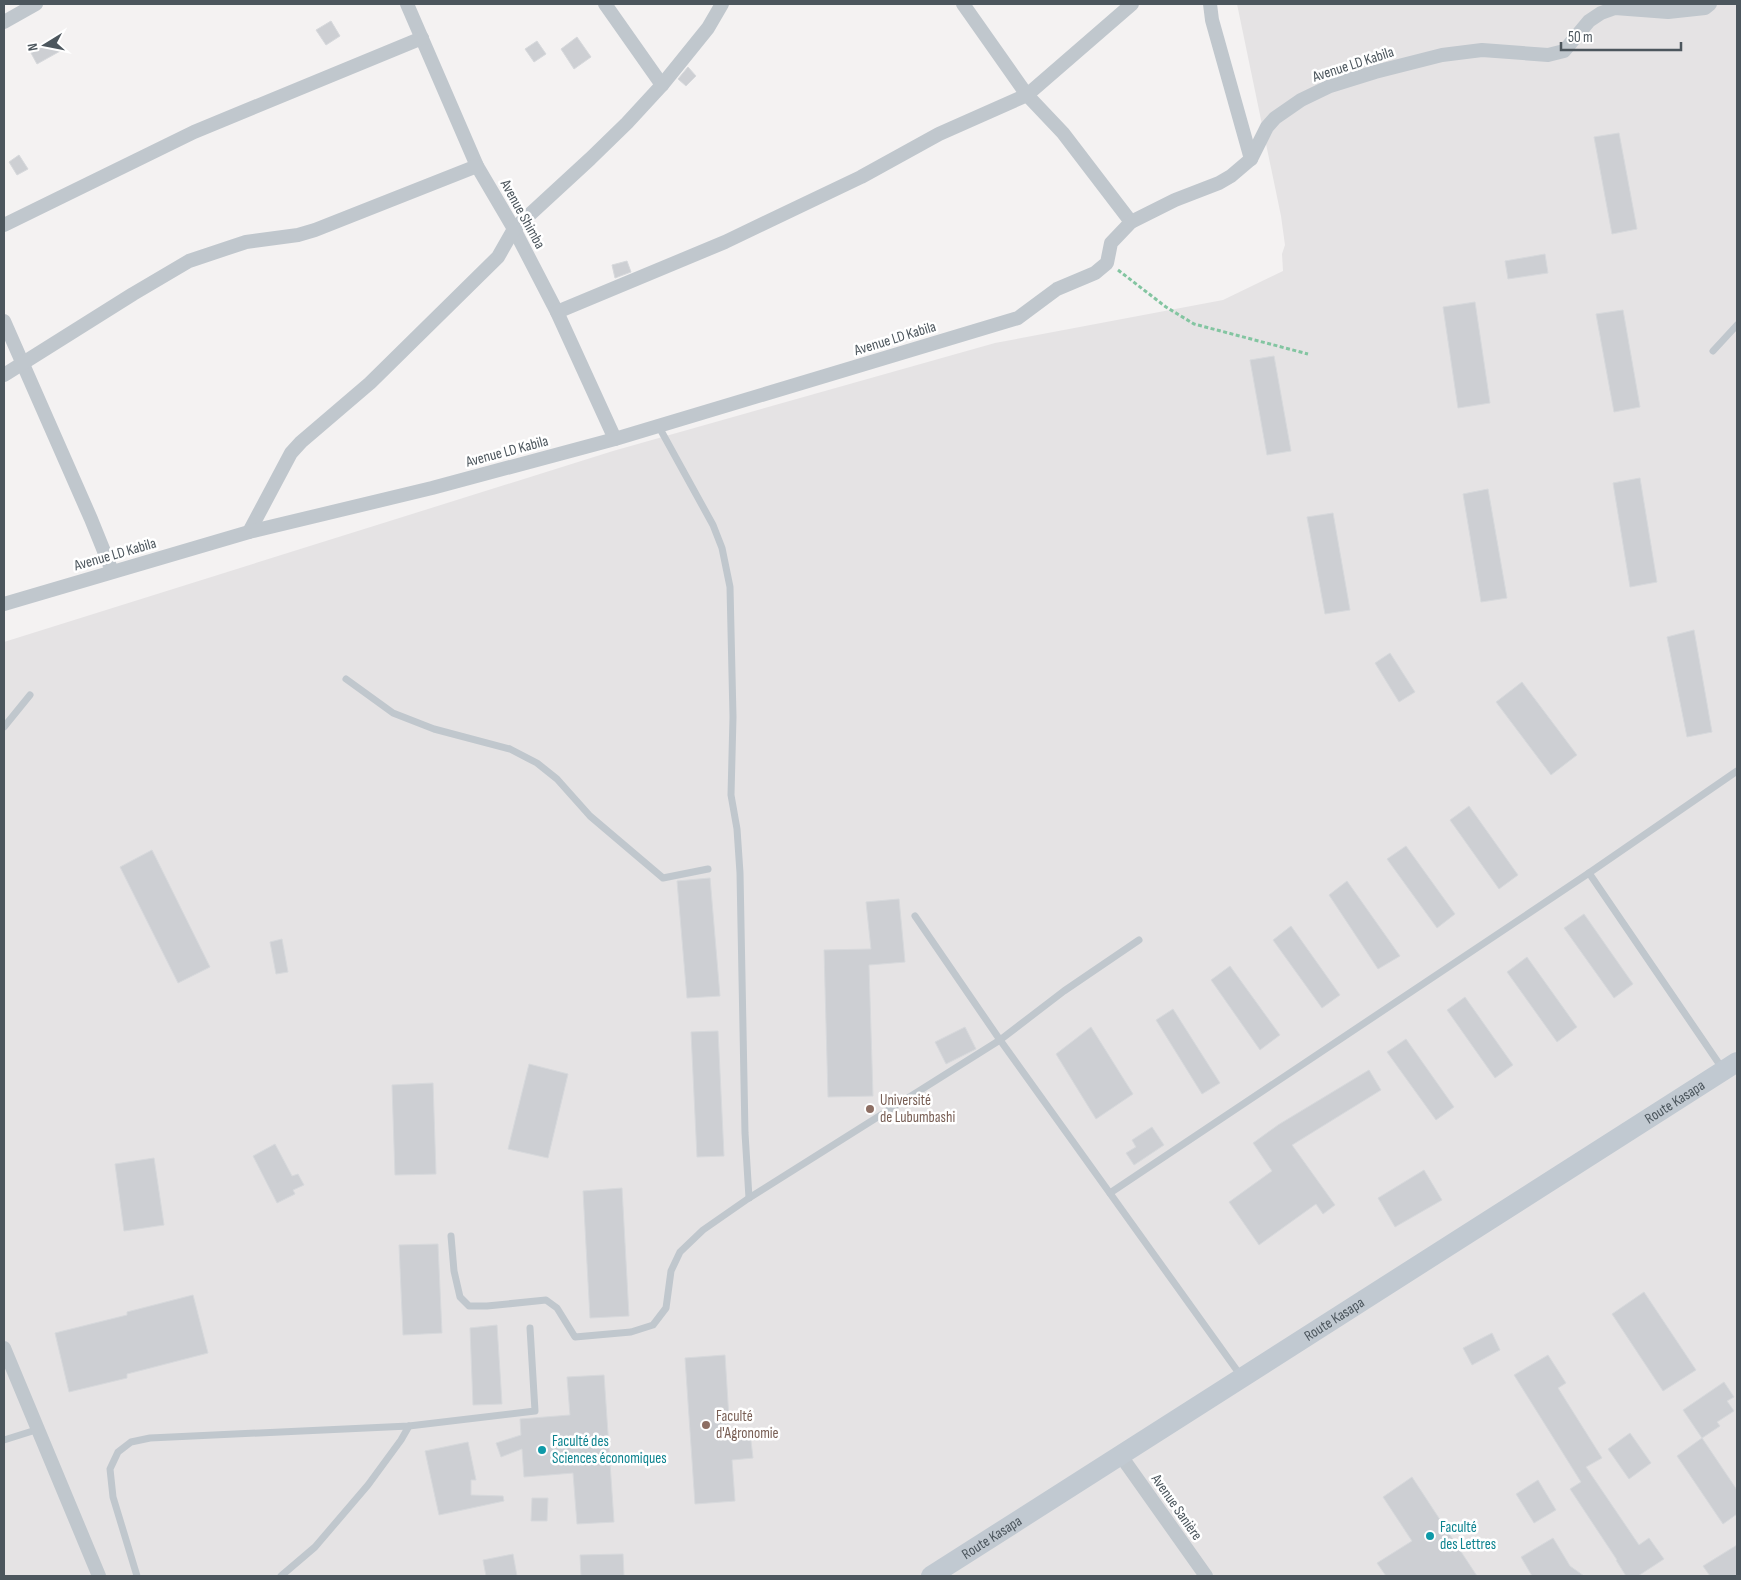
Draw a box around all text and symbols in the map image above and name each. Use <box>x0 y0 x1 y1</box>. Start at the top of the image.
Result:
north arrow <box>20 20 70 70</box>
scale bar <box>1561 20 1681 52</box>
text: 50 m <box>1568 28 1593 47</box>
text: N <box>24 42 42 52</box>
street label: Avenue LD Kabila <box>1309 42 1396 87</box>
street label: Avenue Shimba <box>495 175 549 252</box>
street label: Avenue LD Kabila <box>851 317 939 360</box>
street label: Avenue LD Kabila <box>463 431 551 472</box>
street label: Avenue LD Kabila <box>71 534 159 576</box>
street label: Route Kasapa <box>1641 1076 1709 1128</box>
place label: Université de Lubumbashi <box>880 1091 955 1127</box>
marker: Université de Lubumbashi <box>864 1103 876 1115</box>
street label: Route Kasapa <box>1301 1293 1368 1346</box>
place label: Faculté d'Agronomie <box>716 1407 779 1443</box>
marker: Faculté d'Agronomie <box>700 1419 712 1431</box>
place label: Faculté des Sciences économiques <box>552 1432 667 1468</box>
marker: Faculté des Sciences économiques <box>536 1444 548 1456</box>
street label: Avenue Sanière <box>1146 1470 1206 1544</box>
street label: Route Kasapa <box>958 1511 1026 1564</box>
place label: Faculté des Lettres <box>1440 1518 1496 1554</box>
marker: Faculté des Lettres <box>1424 1530 1436 1542</box>

